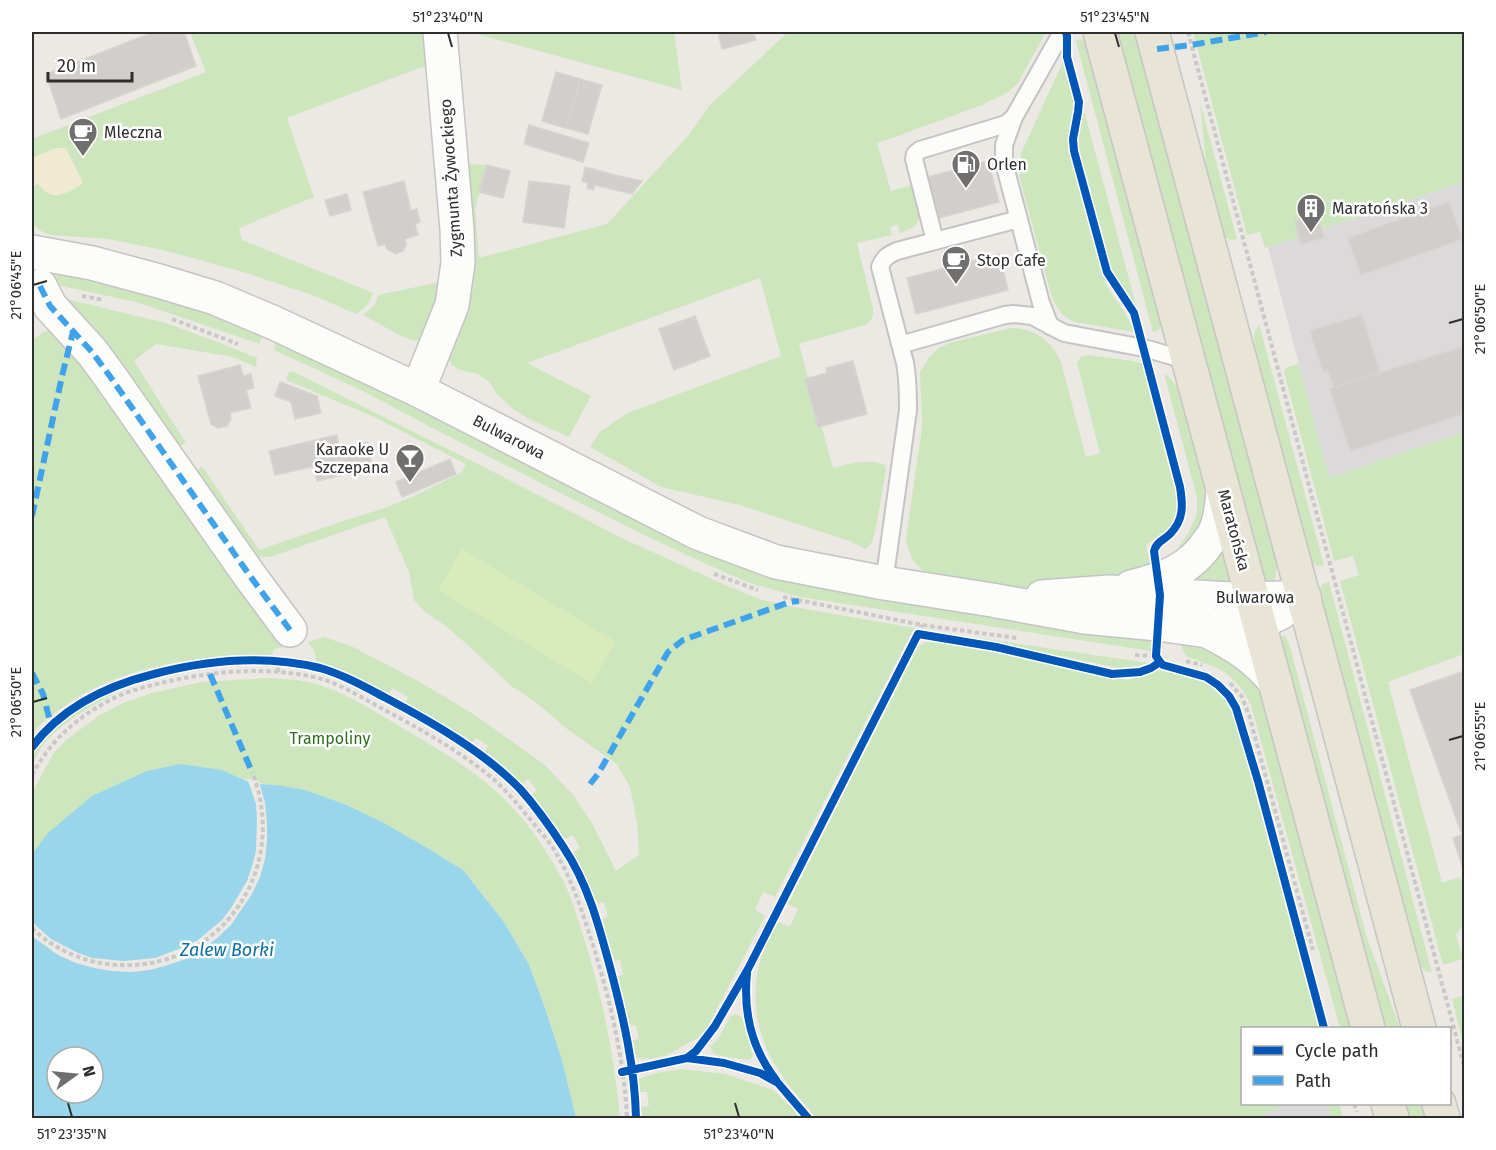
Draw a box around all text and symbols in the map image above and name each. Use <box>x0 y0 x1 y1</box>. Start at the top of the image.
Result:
text: 51°23'40"N <box>412 8 484 26</box>
text: 51°23'45"N <box>1080 8 1150 26</box>
scale bar <box>48 45 132 83</box>
text: 20 m <box>57 55 96 77</box>
street label: Zygmunta Żywockiego <box>435 98 466 258</box>
cafe icon: Mleczna <box>67 116 99 158</box>
place label: Mleczna <box>104 123 163 142</box>
fuel station icon: Orlen <box>950 148 982 190</box>
place label: Orlen <box>987 155 1027 174</box>
building icon: Maratońska 3 <box>1295 192 1327 234</box>
place label: Maratońska 3 <box>1332 199 1428 218</box>
cafe icon: Stop Cafe <box>940 244 972 286</box>
text: 21°06'45"E <box>7 250 25 320</box>
place label: Stop Cafe <box>977 251 1046 270</box>
text: 21°06'50"E <box>1471 284 1489 354</box>
street label: Bulwarowa <box>470 411 548 463</box>
place label: Karaoke U Szczepana <box>314 440 389 477</box>
bar icon: Karaoke U Szczepana <box>394 442 426 484</box>
street label: Maratońska <box>1214 487 1254 573</box>
street label: Bulwarowa <box>1216 588 1294 607</box>
text: 21°06'50"E <box>7 667 25 737</box>
text: 21°06'55"E <box>1471 701 1489 771</box>
park label: Trampoliny <box>289 729 371 748</box>
water label: Zalew Borki <box>179 939 274 961</box>
legend <box>1241 1027 1451 1105</box>
text: Cycle path <box>1295 1040 1379 1062</box>
north arrow <box>45 1045 105 1105</box>
text: N <box>78 1064 100 1079</box>
text: Path <box>1295 1070 1331 1092</box>
text: 51°23'35"N <box>37 1125 107 1143</box>
text: 51°23'40"N <box>703 1125 775 1143</box>

